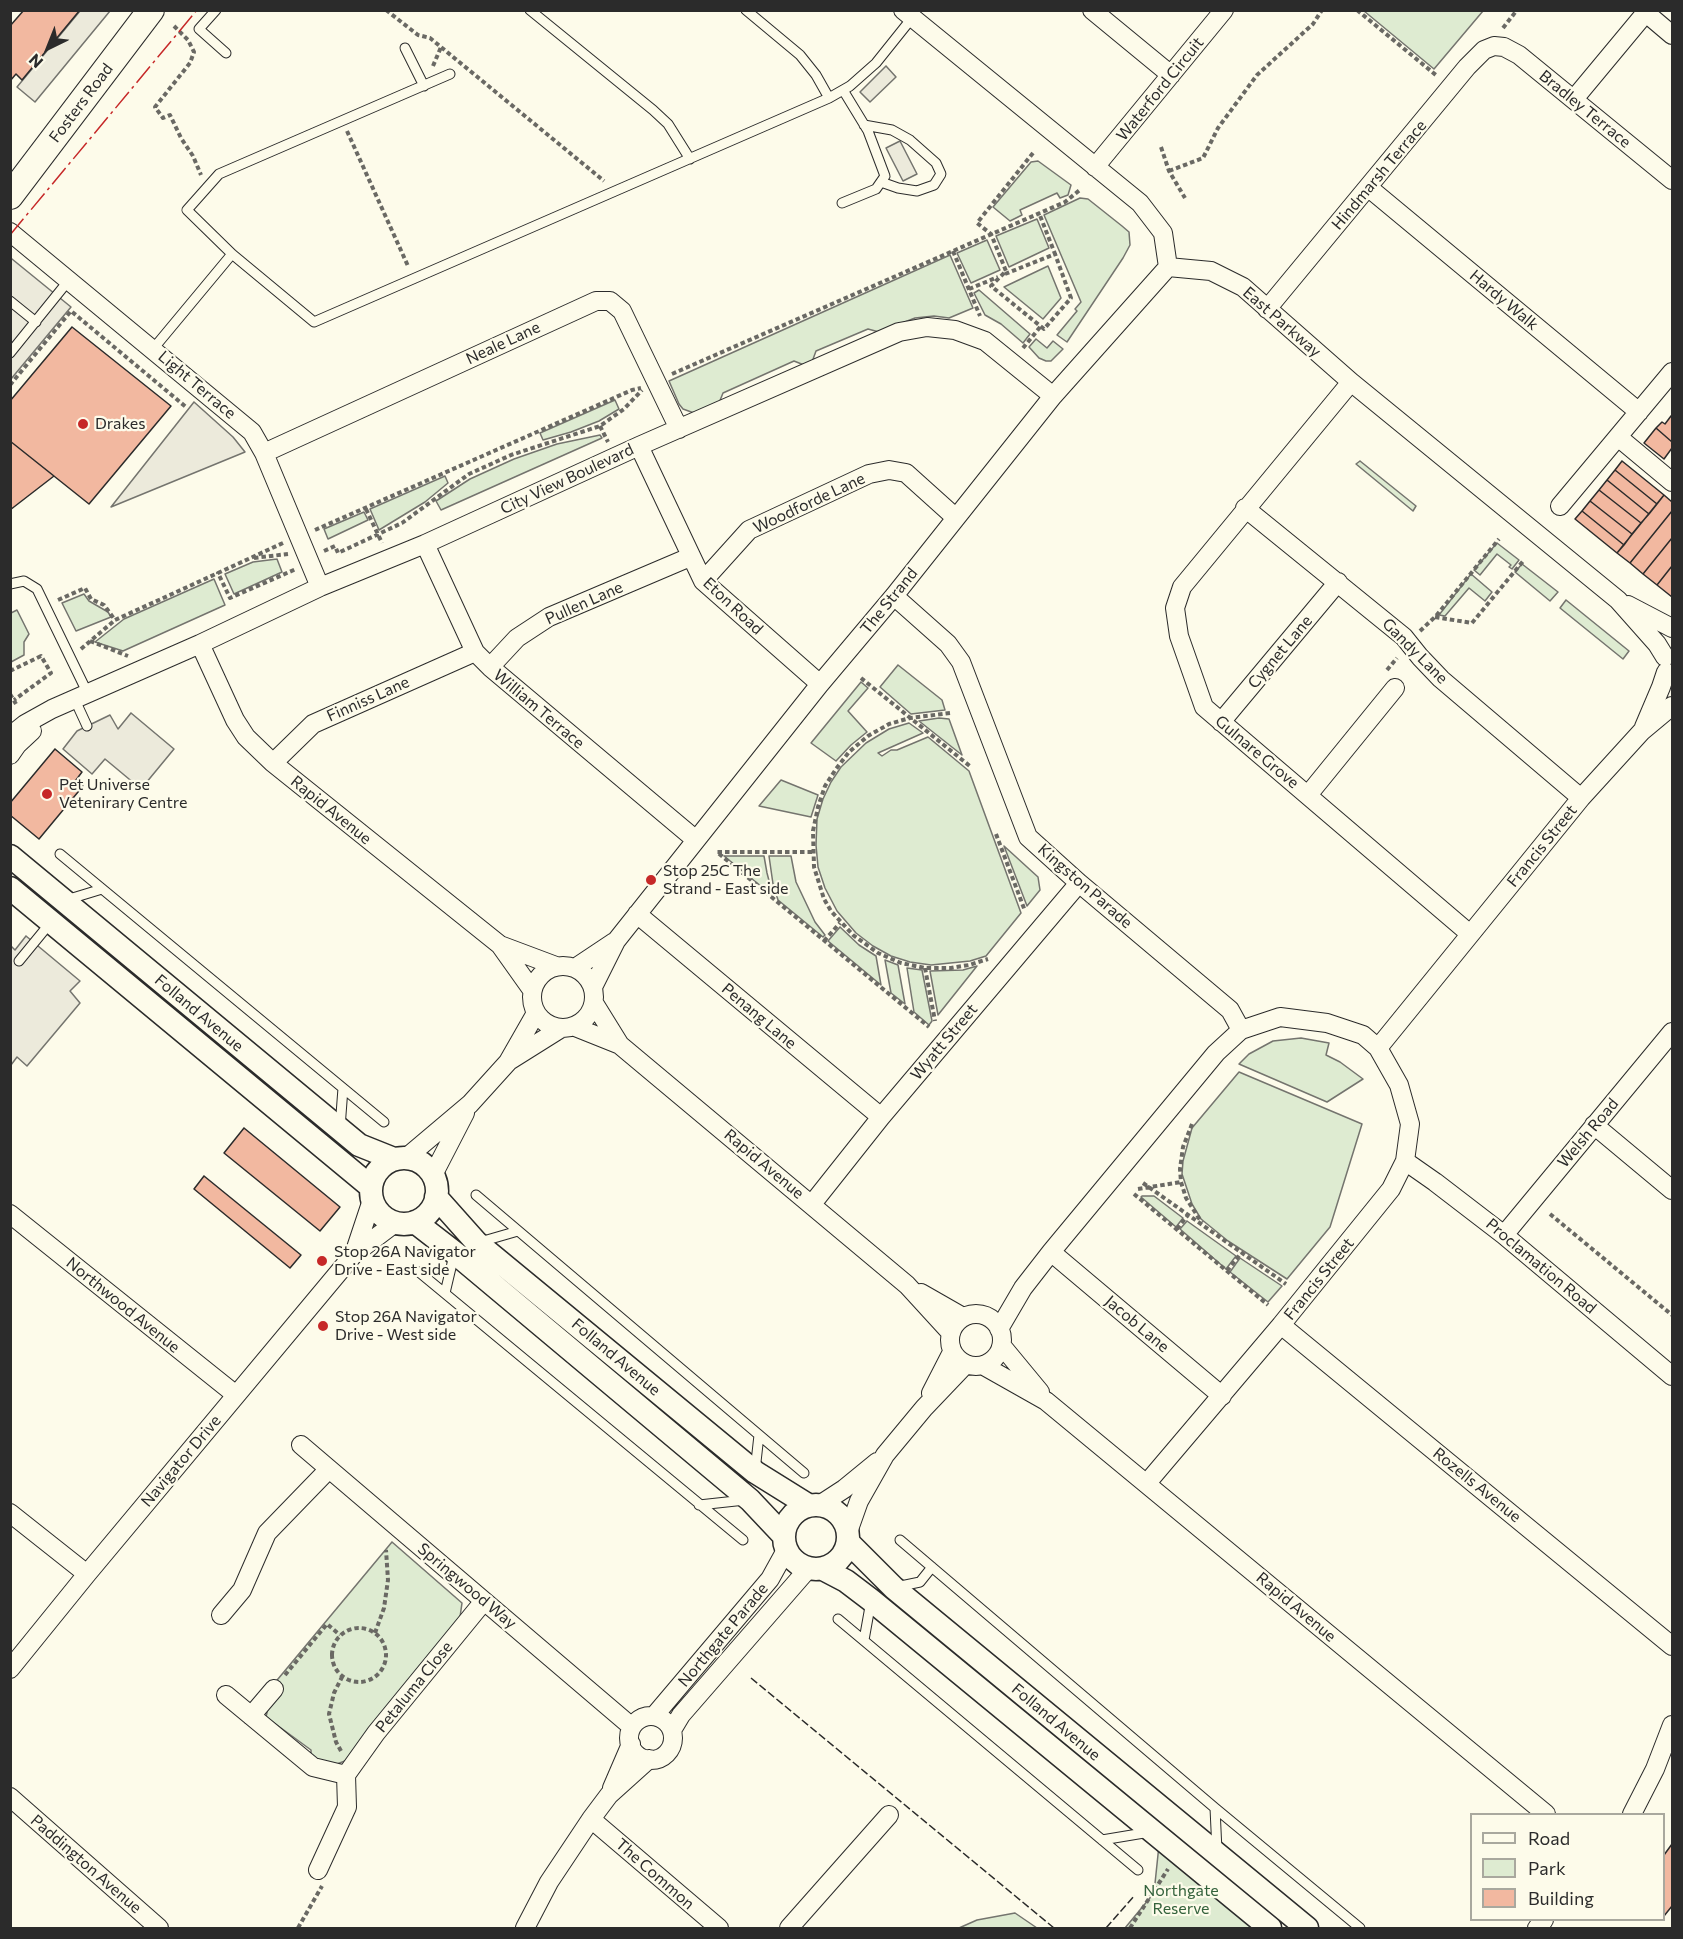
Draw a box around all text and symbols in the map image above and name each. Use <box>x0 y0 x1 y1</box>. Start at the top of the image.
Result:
north arrow <box>18 18 78 78</box>
street label: Waterford Circuit <box>1112 33 1208 145</box>
text: N <box>25 50 46 73</box>
street label: Fosters Road <box>45 60 117 146</box>
street label: Bradley Terrace <box>1535 66 1635 152</box>
street label: Hindmarsh Terrace <box>1328 116 1430 234</box>
street label: Hardy Walk <box>1466 266 1542 334</box>
street label: East Parkway <box>1239 283 1325 361</box>
street label: Neale Lane <box>463 317 543 369</box>
street label: Light Terrace <box>154 347 240 423</box>
place label: Drakes <box>95 414 145 434</box>
marker: Drakes <box>76 417 90 431</box>
street label: City View Boulevard <box>497 440 637 518</box>
street label: Woodforde Lane <box>750 469 868 537</box>
street label: The Strand <box>856 564 922 638</box>
street label: Eton Road <box>699 573 767 639</box>
street label: Pullen Lane <box>542 577 626 629</box>
street label: Cygnet Lane <box>1244 611 1316 693</box>
street label: Gandy Lane <box>1378 614 1452 688</box>
street label: William Terrace <box>490 665 588 753</box>
street label: Finniss Lane <box>324 672 412 726</box>
street label: Gulnare Grove <box>1211 711 1303 793</box>
street label: Rapid Avenue <box>287 772 375 848</box>
place label: Pet Universe Vetenirary Centre <box>59 775 187 813</box>
marker: Pet Universe Vetenirary Centre <box>40 787 54 801</box>
street label: Francis Street <box>1503 801 1581 891</box>
street label: Kingston Parade <box>1034 840 1136 932</box>
place label: Stop 25C The Strand - East side <box>663 861 788 899</box>
marker: Stop 25C The Strand - East side <box>644 873 658 887</box>
street label: Folland Avenue <box>151 970 247 1056</box>
street label: Penang Lane <box>718 979 800 1053</box>
street label: Wyatt Street <box>907 1000 981 1084</box>
street label: Welsh Road <box>1553 1094 1623 1172</box>
street label: Rapid Avenue <box>720 1125 808 1203</box>
street label: Proclamation Road <box>1482 1214 1600 1318</box>
street label: Francis Street <box>1280 1234 1358 1324</box>
place label: Stop 26A Navigator Drive - East side <box>334 1242 476 1280</box>
street label: Northwood Avenue <box>62 1253 184 1357</box>
marker: Stop 26A Navigator Drive - East side <box>315 1254 329 1268</box>
street label: Jacob Lane <box>1101 1292 1173 1356</box>
place label: Stop 26A Navigator Drive - West side <box>335 1307 477 1345</box>
street label: Folland Avenue <box>568 1314 664 1400</box>
marker: Stop 26A Navigator Drive - West side <box>316 1319 330 1333</box>
street label: Navigator Drive <box>137 1411 225 1511</box>
street label: Rozells Avenue <box>1429 1444 1525 1526</box>
street label: Springwood Way <box>414 1539 520 1633</box>
street label: Rapid Avenue <box>1252 1568 1340 1646</box>
street label: Northgate Parade <box>674 1579 772 1691</box>
street label: Petaluma Close <box>371 1638 457 1736</box>
street label: Folland Avenue <box>1008 1679 1104 1765</box>
street label: Paddington Avenue <box>27 1811 145 1917</box>
legend <box>1470 1813 1665 1921</box>
text: Road <box>1528 1827 1570 1849</box>
street label: The Common <box>612 1835 698 1913</box>
text: Park <box>1528 1857 1566 1879</box>
park label: Northgate Reserve <box>1143 1881 1219 1919</box>
text: Building <box>1528 1887 1594 1909</box>

